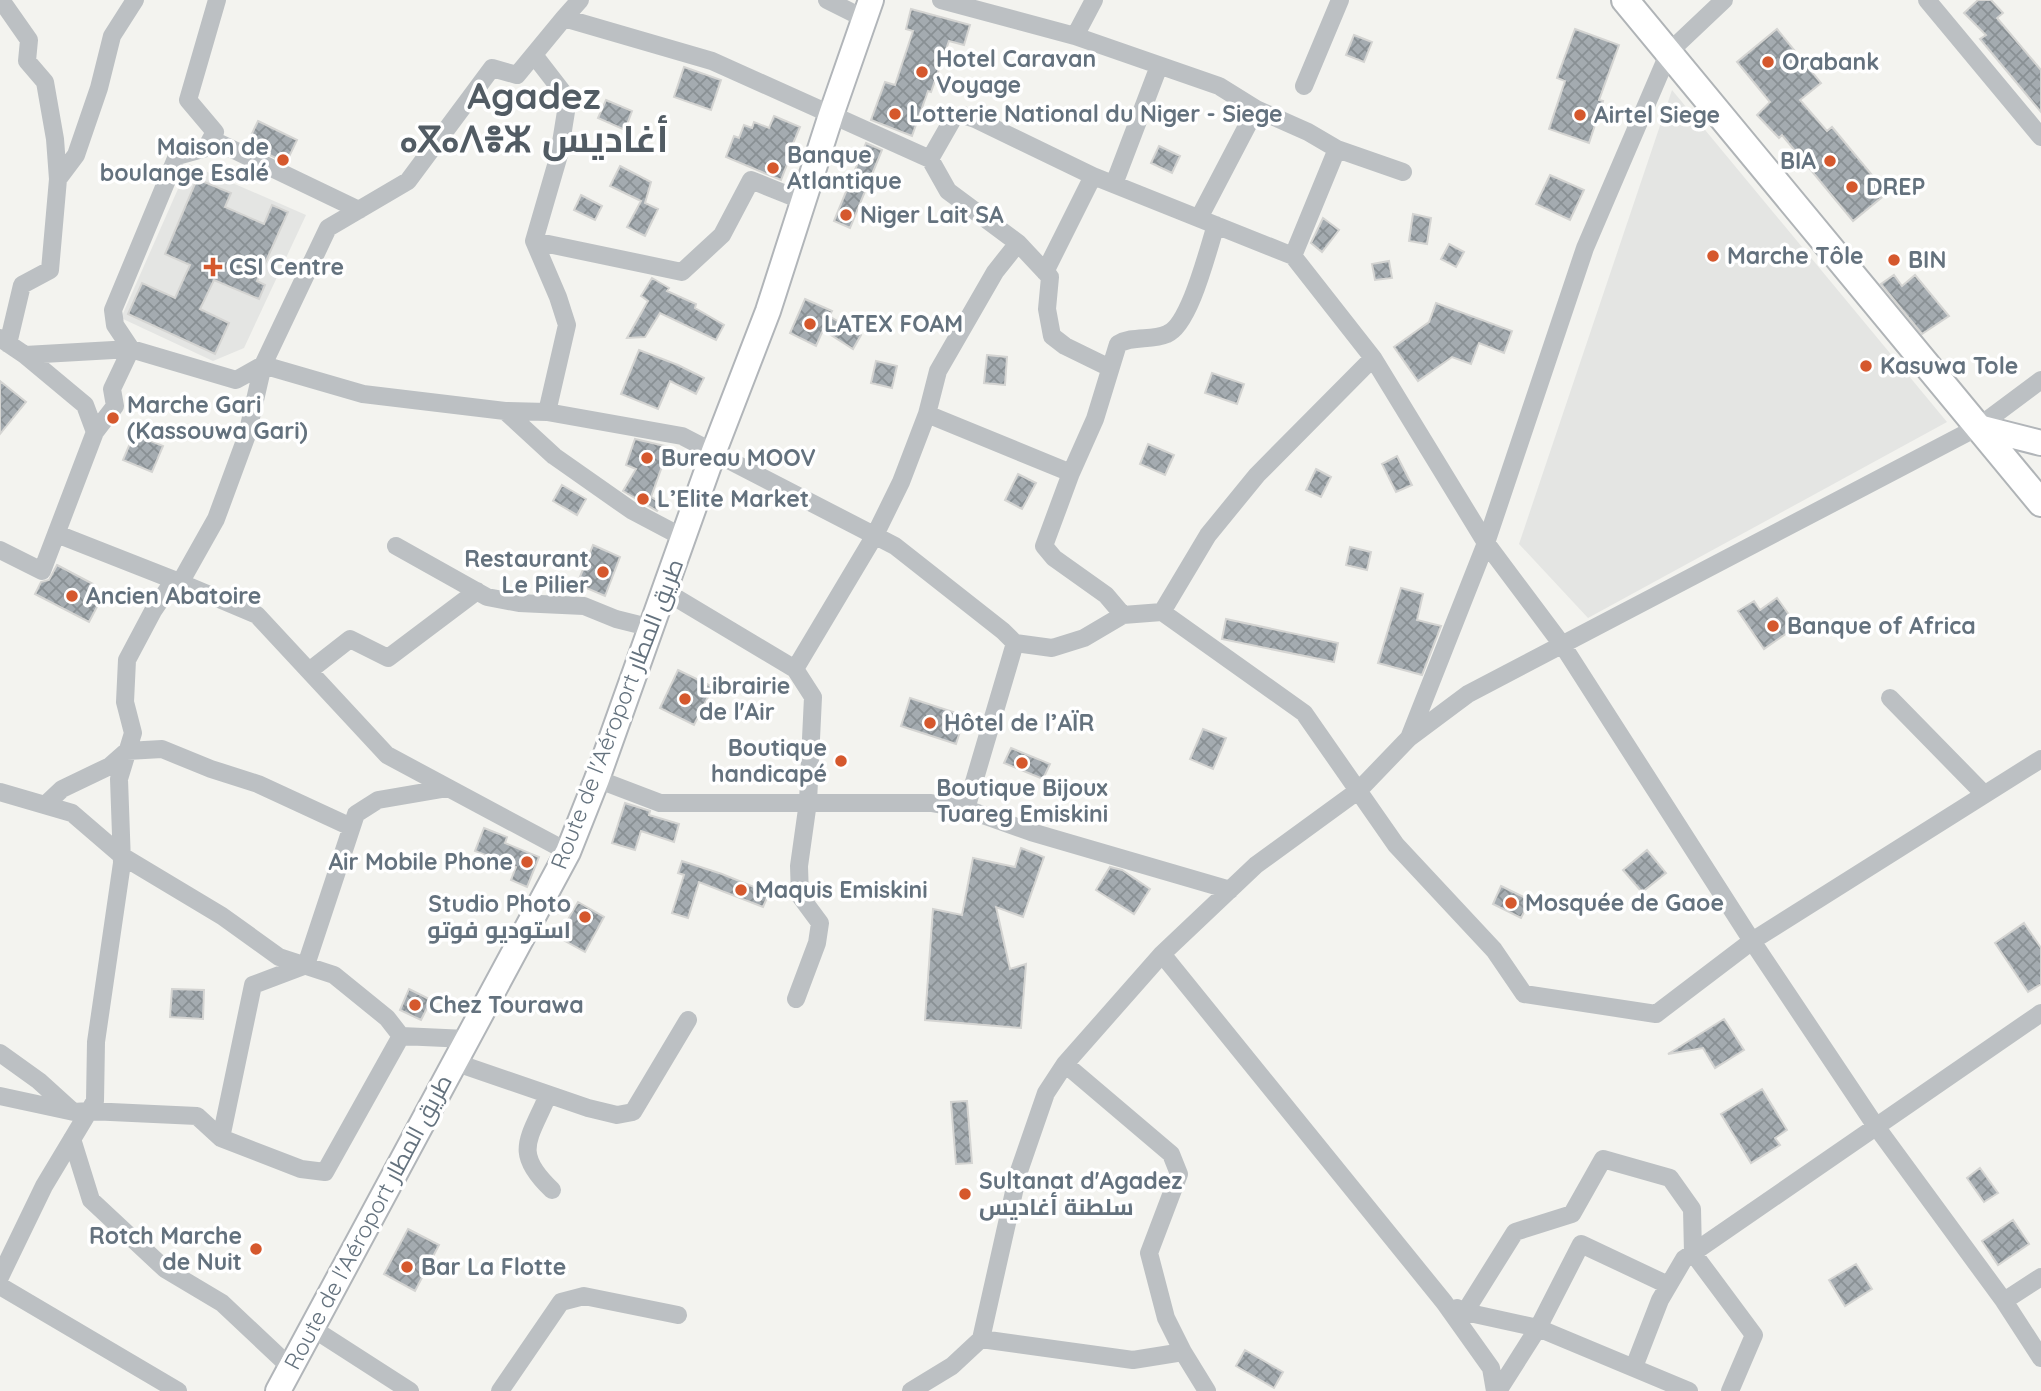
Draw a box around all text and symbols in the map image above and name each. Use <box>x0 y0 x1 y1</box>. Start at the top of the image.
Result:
place label: Hotel Caravan Voyage <box>936 44 1096 99</box>
place label: Orabank <box>1782 47 1879 76</box>
marker: Orabank <box>1760 54 1776 70</box>
marker: Hotel Caravan Voyage <box>914 64 930 80</box>
district label: Agadez ⴰⴳⴰⴷⴻⵣ أغاديس <box>400 72 668 162</box>
place label: Lotterie National du Niger - Siege <box>909 99 1283 128</box>
place label: Airtel Siege <box>1594 100 1720 129</box>
marker: Lotterie National du Niger - Siege <box>887 106 903 122</box>
marker: Airtel Siege <box>1572 107 1588 123</box>
place label: Maison de boulange Esalé <box>100 132 269 187</box>
place label: Banque Atlantique <box>787 140 902 195</box>
place label: BIA <box>1780 146 1816 175</box>
marker: Maison de boulange Esalé <box>275 152 291 168</box>
marker: BIA <box>1822 153 1838 169</box>
marker: Banque Atlantique <box>765 160 781 176</box>
place label: DREP <box>1866 172 1925 201</box>
marker: DREP <box>1844 179 1860 195</box>
place label: Niger Lait SA <box>860 200 1004 229</box>
marker: Niger Lait SA <box>838 207 854 223</box>
place label: Marche Tôle <box>1727 241 1864 270</box>
place label: BIN <box>1908 245 1946 274</box>
marker: Marche Tôle <box>1705 248 1721 264</box>
place label: CSI Centre <box>229 252 344 281</box>
marker: BIN <box>1886 252 1902 268</box>
marker: CSI Centre <box>203 257 223 277</box>
place label: LATEX FOAM <box>824 309 963 338</box>
marker: LATEX FOAM <box>802 316 818 332</box>
place label: Kasuwa Tole <box>1880 351 2018 380</box>
marker: Kasuwa Tole <box>1858 358 1874 374</box>
place label: Marche Gari (Kassouwa Gari) <box>127 390 308 445</box>
marker: Marche Gari (Kassouwa Gari) <box>105 410 121 426</box>
place label: Bureau MOOV <box>661 443 816 472</box>
marker: Bureau MOOV <box>639 450 655 466</box>
place label: L’Elite Market <box>657 484 809 513</box>
marker: L’Elite Market <box>635 491 651 507</box>
place label: Restaurant Le Pilier <box>464 544 589 599</box>
street label: Route de l'Aéroport طريق المطار <box>544 555 689 873</box>
marker: Restaurant Le Pilier <box>595 564 611 580</box>
place label: Ancien Abatoire <box>86 581 261 610</box>
marker: Ancien Abatoire <box>64 588 80 604</box>
place label: Banque of Africa <box>1787 611 1976 640</box>
marker: Banque of Africa <box>1765 618 1781 634</box>
place label: Librairie de l'Air <box>699 671 790 726</box>
marker: Librairie de l'Air <box>677 691 693 707</box>
place label: Hôtel de l’AÏR <box>944 708 1094 737</box>
marker: Hôtel de l’AÏR <box>922 715 938 731</box>
place label: Boutique handicapé <box>711 733 827 788</box>
marker: Boutique handicapé <box>833 753 849 769</box>
marker: Boutique Bijoux Tuareg Emiskini <box>1014 755 1030 771</box>
place label: Boutique Bijoux Tuareg Emiskini <box>936 773 1108 828</box>
place label: Air Mobile Phone <box>328 847 513 876</box>
marker: Air Mobile Phone <box>519 854 535 870</box>
place label: Maquis Emiskini <box>755 875 928 904</box>
marker: Maquis Emiskini <box>733 882 749 898</box>
place label: Mosquée de Gaoe <box>1525 888 1724 917</box>
place label: Studio Photo استوديو فوتو <box>427 889 571 944</box>
marker: Mosquée de Gaoe <box>1503 895 1519 911</box>
marker: Studio Photo استوديو فوتو <box>577 909 593 925</box>
place label: Chez Tourawa <box>429 990 584 1019</box>
marker: Chez Tourawa <box>407 997 423 1013</box>
street label: Route de l'Aéroport طريق المطار <box>277 1069 458 1374</box>
place label: Sultanat d'Agadez سلطنة أغاديس <box>979 1166 1182 1221</box>
marker: Sultanat d'Agadez سلطنة أغاديس <box>957 1186 973 1202</box>
place label: Rotch Marche de Nuit <box>89 1221 242 1276</box>
marker: Rotch Marche de Nuit <box>248 1241 264 1257</box>
place label: Bar La Flotte <box>421 1252 566 1281</box>
marker: Bar La Flotte <box>399 1259 415 1275</box>

